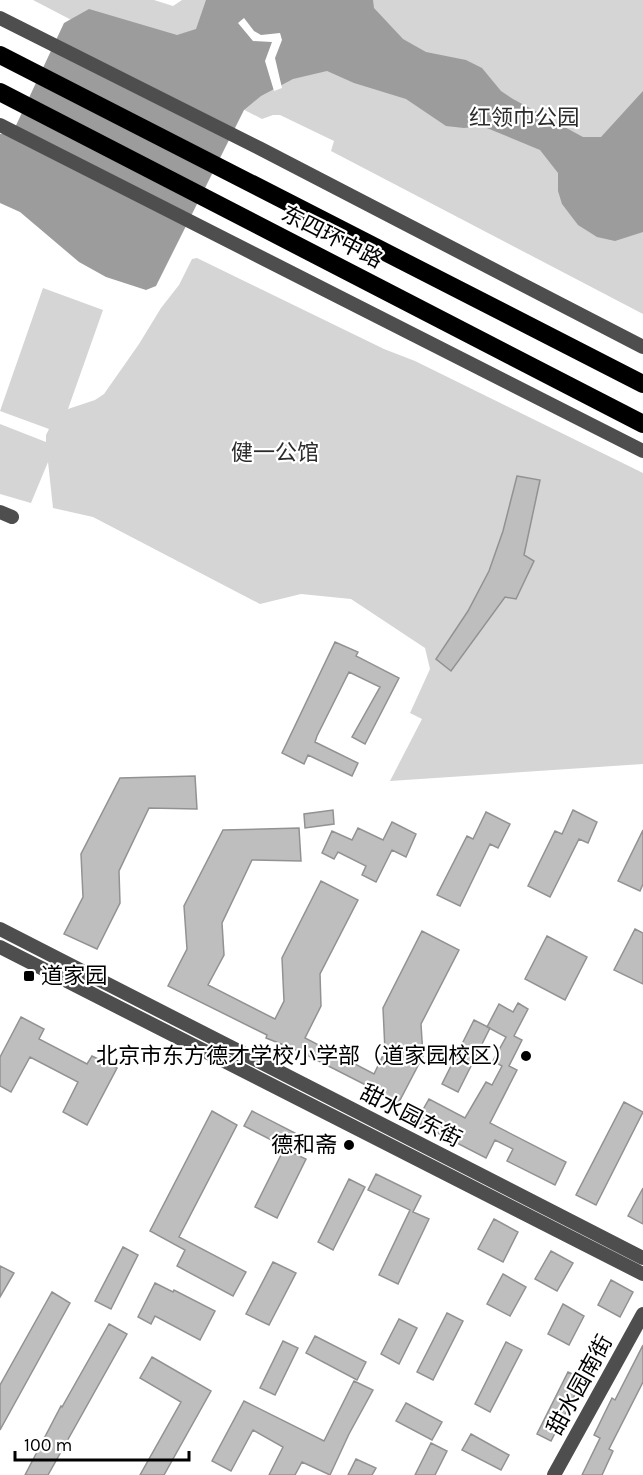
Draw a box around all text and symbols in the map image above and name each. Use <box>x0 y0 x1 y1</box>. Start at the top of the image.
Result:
park label: 红领巾公园 <box>469 105 579 131</box>
street label: 东四环中路 <box>277 200 387 274</box>
park label: 健一公馆 <box>231 440 319 466</box>
place label: 道家园 <box>41 963 107 989</box>
marker: 道家园 <box>22 969 36 983</box>
place label: 北京市东方德才学校小学部（道家园校区） <box>96 1043 514 1069</box>
marker: 北京市东方德才学校小学部（道家园校区） <box>519 1049 533 1063</box>
street label: 甜水园东街 <box>356 1079 466 1153</box>
place label: 德和斋 <box>271 1132 337 1158</box>
marker: 德和斋 <box>342 1138 356 1152</box>
street label: 甜水园南街 <box>542 1331 618 1439</box>
scale bar <box>15 1424 189 1462</box>
text: 100 m <box>24 1434 72 1456</box>

